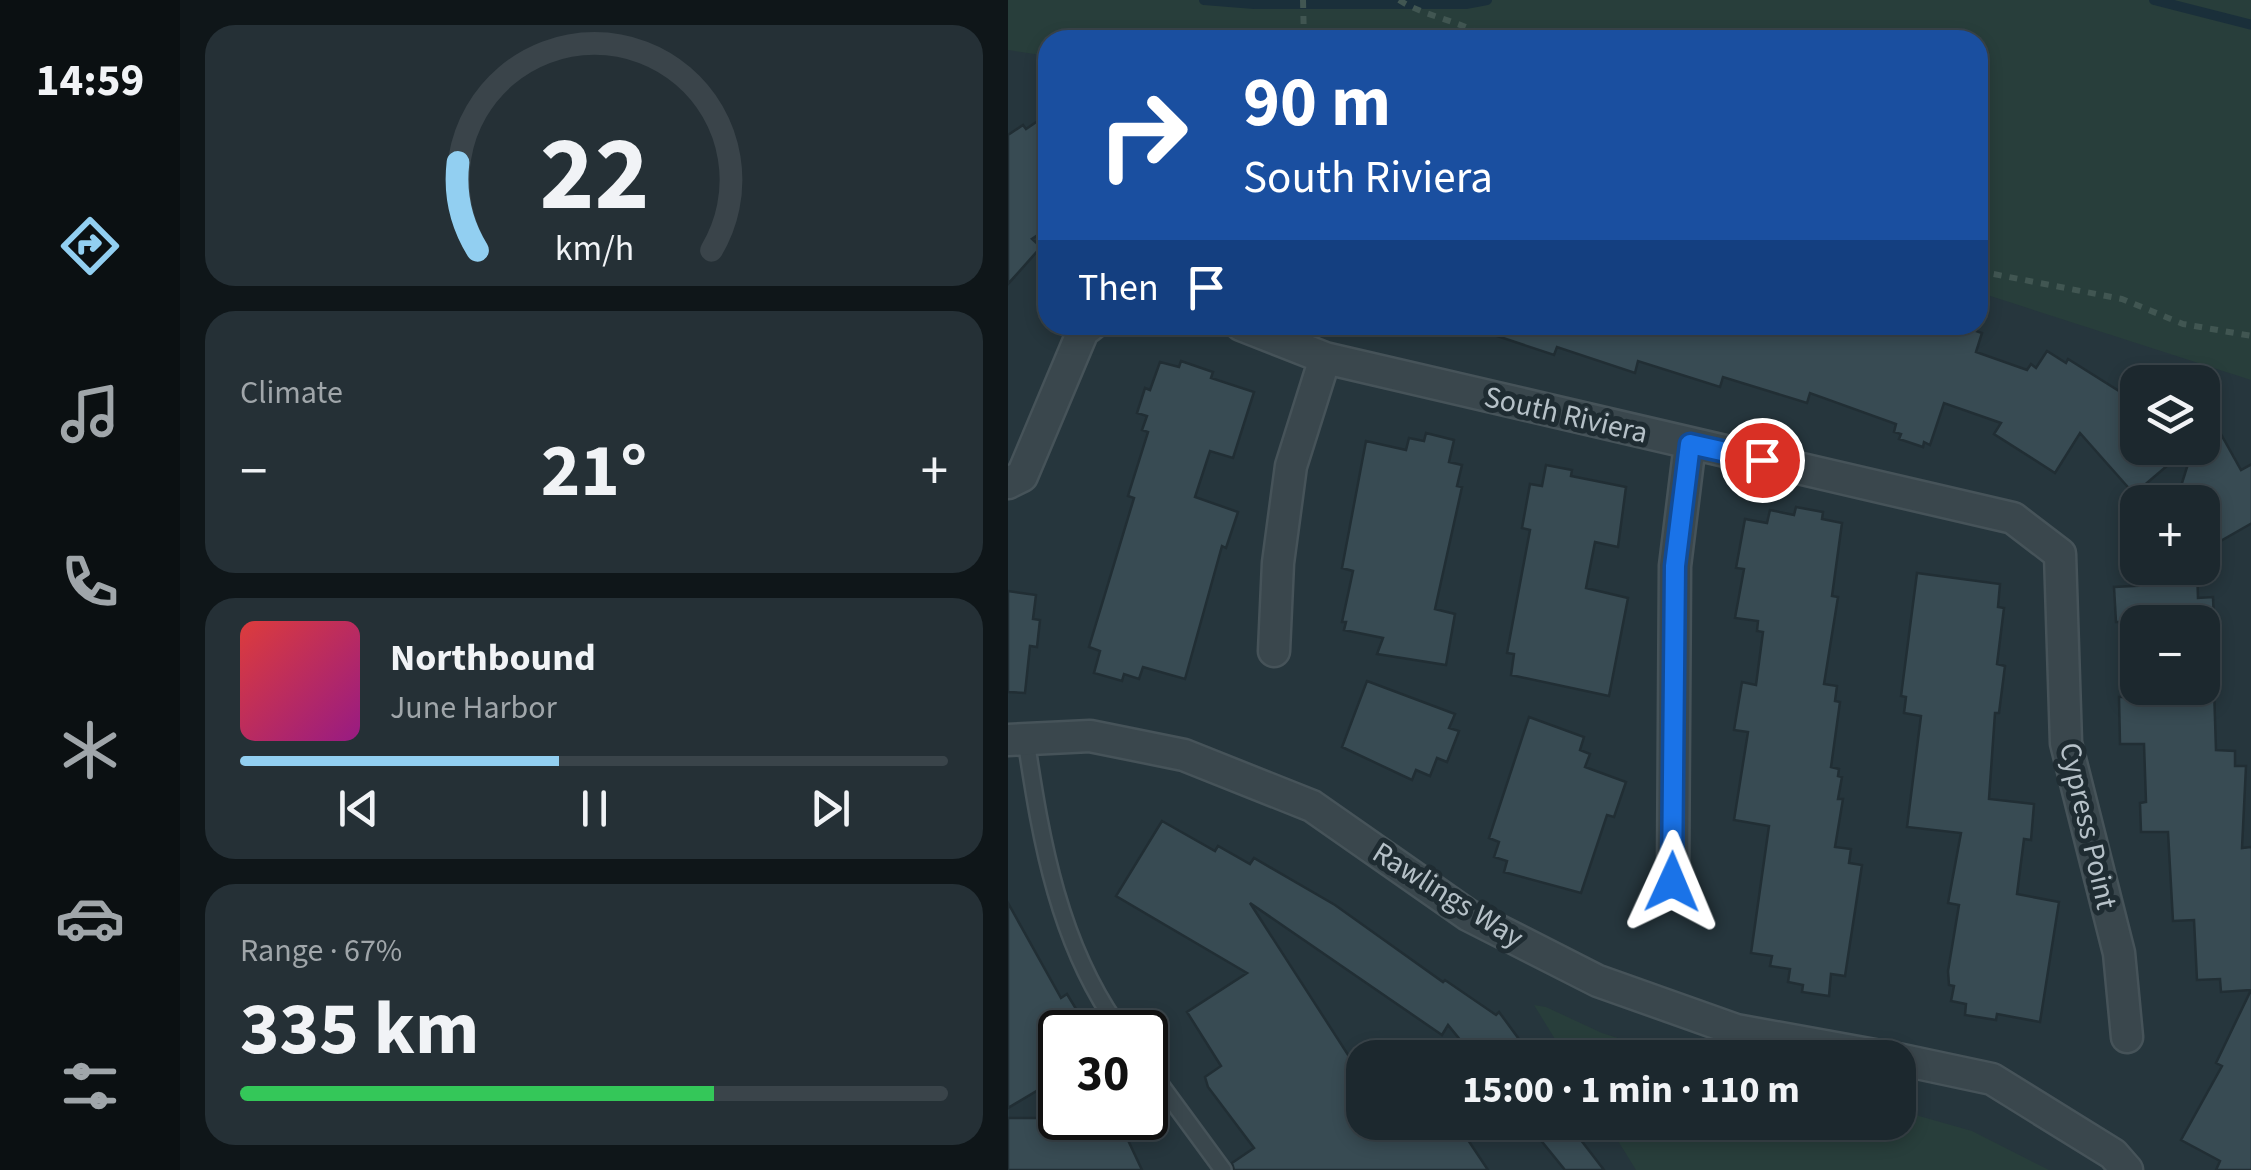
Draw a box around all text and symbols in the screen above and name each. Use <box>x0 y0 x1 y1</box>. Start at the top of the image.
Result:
text: 14:59 <box>36 49 144 113</box>
text: 90 m <box>1243 53 1391 153</box>
icon: right <box>1078 70 1208 200</box>
text: 22 <box>539 102 649 250</box>
text: South Riviera <box>1243 146 1493 210</box>
icon: directions <box>55 211 125 281</box>
text: km/h <box>554 223 634 274</box>
icon: arrive <box>1179 260 1234 315</box>
text: Then <box>1078 261 1159 315</box>
map controls <box>2120 365 2220 705</box>
button: layers <box>2120 365 2220 465</box>
text: Climate <box>240 370 343 416</box>
street label: South Riviera <box>1480 375 1652 455</box>
icon: music <box>55 379 125 449</box>
text: 21° <box>541 418 647 525</box>
pin <box>1720 418 1805 503</box>
text: − <box>240 433 267 511</box>
text: + <box>921 433 948 511</box>
icon: arrive <box>1735 433 1790 488</box>
button: + <box>2120 485 2220 585</box>
icon: phone <box>55 547 125 617</box>
button: − <box>2120 605 2220 705</box>
text: Northbound <box>390 631 596 685</box>
text: June Harbor <box>390 685 557 731</box>
icon: climate <box>55 715 125 785</box>
street label: Cypress Point <box>2048 738 2128 914</box>
icon: previous <box>331 781 386 836</box>
icon: pause <box>567 781 622 836</box>
icon: next <box>803 781 858 836</box>
position arrow <box>1620 830 1724 934</box>
street label: Rawlings Way <box>1364 831 1532 959</box>
icon: car <box>55 883 125 953</box>
text: Range · 67% <box>240 928 402 974</box>
text: 335 km <box>240 976 479 1083</box>
speed limit sign: 30 <box>1038 1010 1168 1140</box>
icon: filters <box>55 1051 125 1121</box>
text: 15:00 · 1 min · 110 m <box>1462 1063 1800 1117</box>

